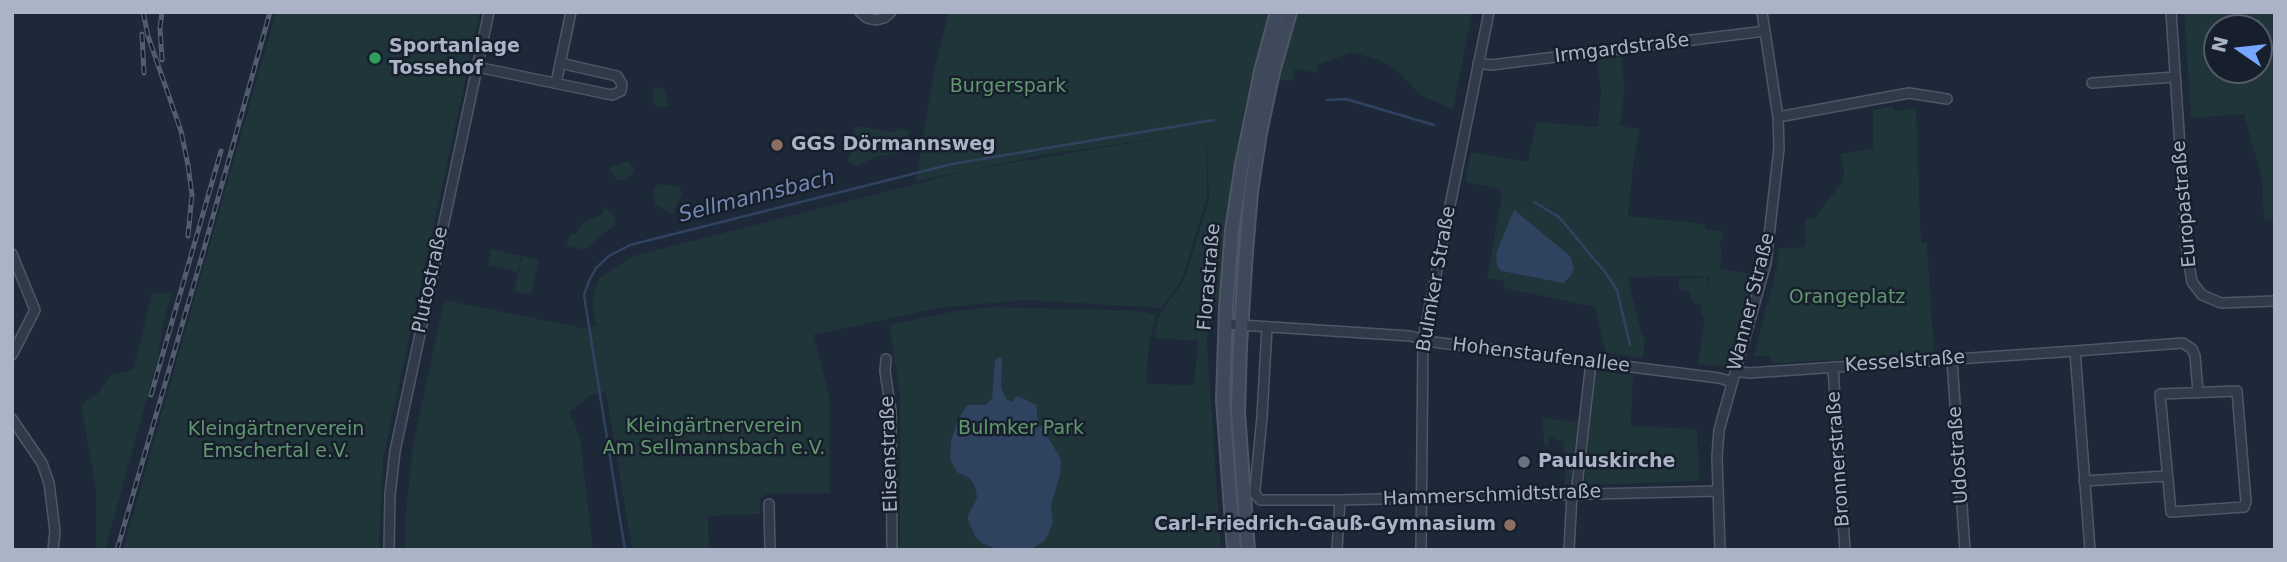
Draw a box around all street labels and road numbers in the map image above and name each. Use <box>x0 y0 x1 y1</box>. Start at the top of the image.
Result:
street label: Irmgardstraße <box>1553 29 1691 69</box>
street label: Europastraße <box>2168 140 2202 268</box>
street label: Bulmker Straße <box>1413 204 1461 354</box>
street label: Florastraße <box>1194 222 1226 332</box>
street label: Plutostraße <box>409 225 453 335</box>
street label: Wanner Straße <box>1724 231 1780 373</box>
street label: Hohenstaufenallee <box>1451 334 1631 378</box>
street label: Kesselstraße <box>1844 346 1966 378</box>
street label: Bronnerstraße <box>1823 390 1855 528</box>
street label: Elisenstraße <box>877 395 903 513</box>
street label: Udostraße <box>1944 405 1974 505</box>
street label: Hammerschmidtstraße <box>1382 481 1602 511</box>

